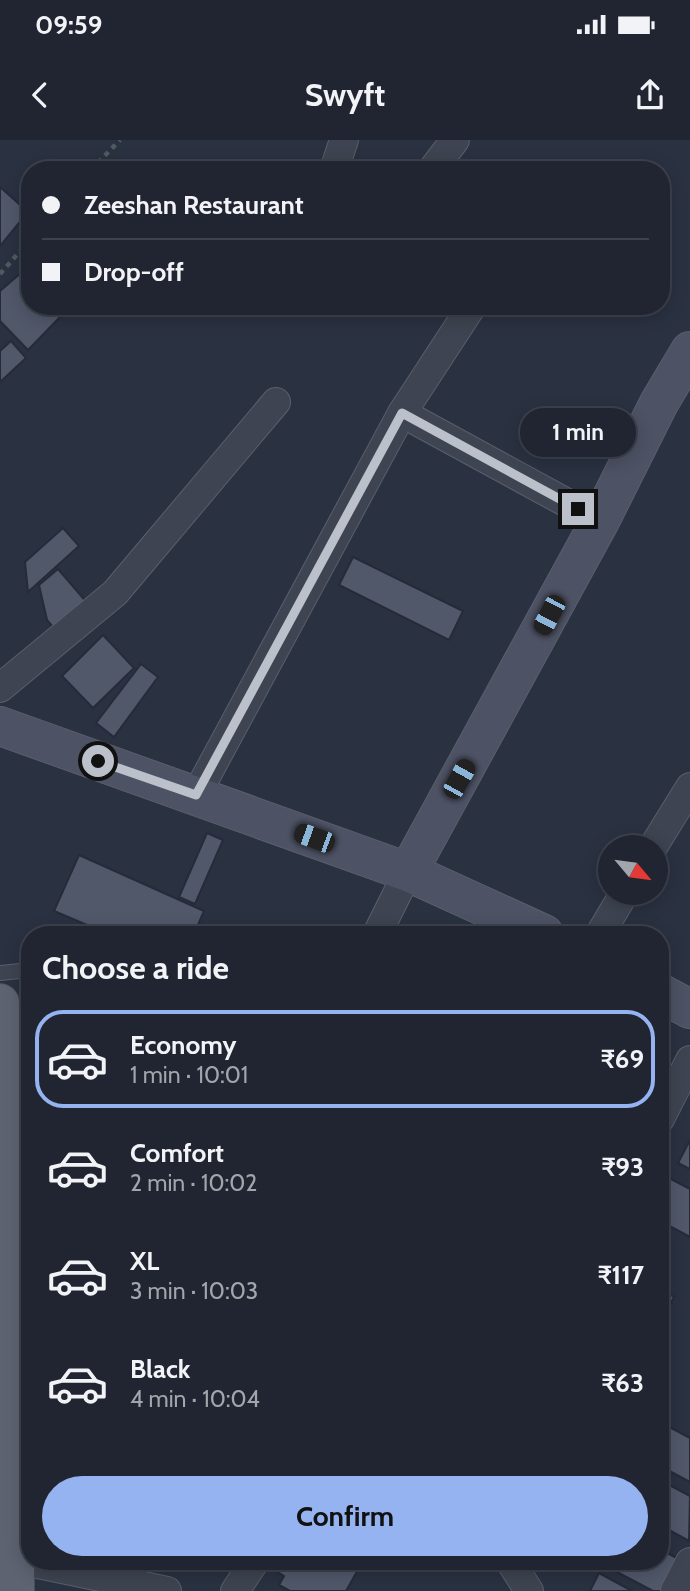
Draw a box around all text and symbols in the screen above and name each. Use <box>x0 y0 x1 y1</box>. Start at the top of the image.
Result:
text: 09:59 <box>35 9 102 41</box>
text: Swyft <box>305 75 385 114</box>
icon: back <box>21 76 59 114</box>
icon: share <box>631 76 669 114</box>
text: Zeeshan Restaurant <box>84 189 304 221</box>
text: Drop-off <box>84 256 184 288</box>
callout: 1 min <box>520 408 636 456</box>
text: 1 min <box>552 418 604 446</box>
route end <box>562 493 594 525</box>
car <box>530 592 569 638</box>
route start <box>82 745 114 777</box>
car <box>440 756 479 802</box>
car <box>291 821 338 855</box>
north arrow <box>598 835 668 905</box>
map controls <box>598 835 668 905</box>
text: Choose a ride <box>42 948 229 987</box>
icon: car <box>46 1028 109 1091</box>
text: Economy <box>130 1029 236 1061</box>
text: ₹69 <box>601 1043 644 1075</box>
text: 1 min · 10:01 <box>130 1061 248 1089</box>
icon: car <box>46 1136 109 1199</box>
text: Comfort <box>130 1137 224 1169</box>
text: ₹93 <box>601 1151 644 1183</box>
text: 2 min · 10:02 <box>130 1169 257 1197</box>
icon: car <box>46 1244 109 1307</box>
text: XL <box>130 1245 159 1277</box>
text: ₹117 <box>597 1259 644 1291</box>
text: 3 min · 10:03 <box>130 1277 258 1305</box>
icon: car <box>46 1352 109 1415</box>
text: Black <box>130 1353 190 1385</box>
text: ₹63 <box>601 1367 644 1399</box>
text: 4 min · 10:04 <box>130 1385 260 1413</box>
button: Confirm <box>42 1476 648 1556</box>

